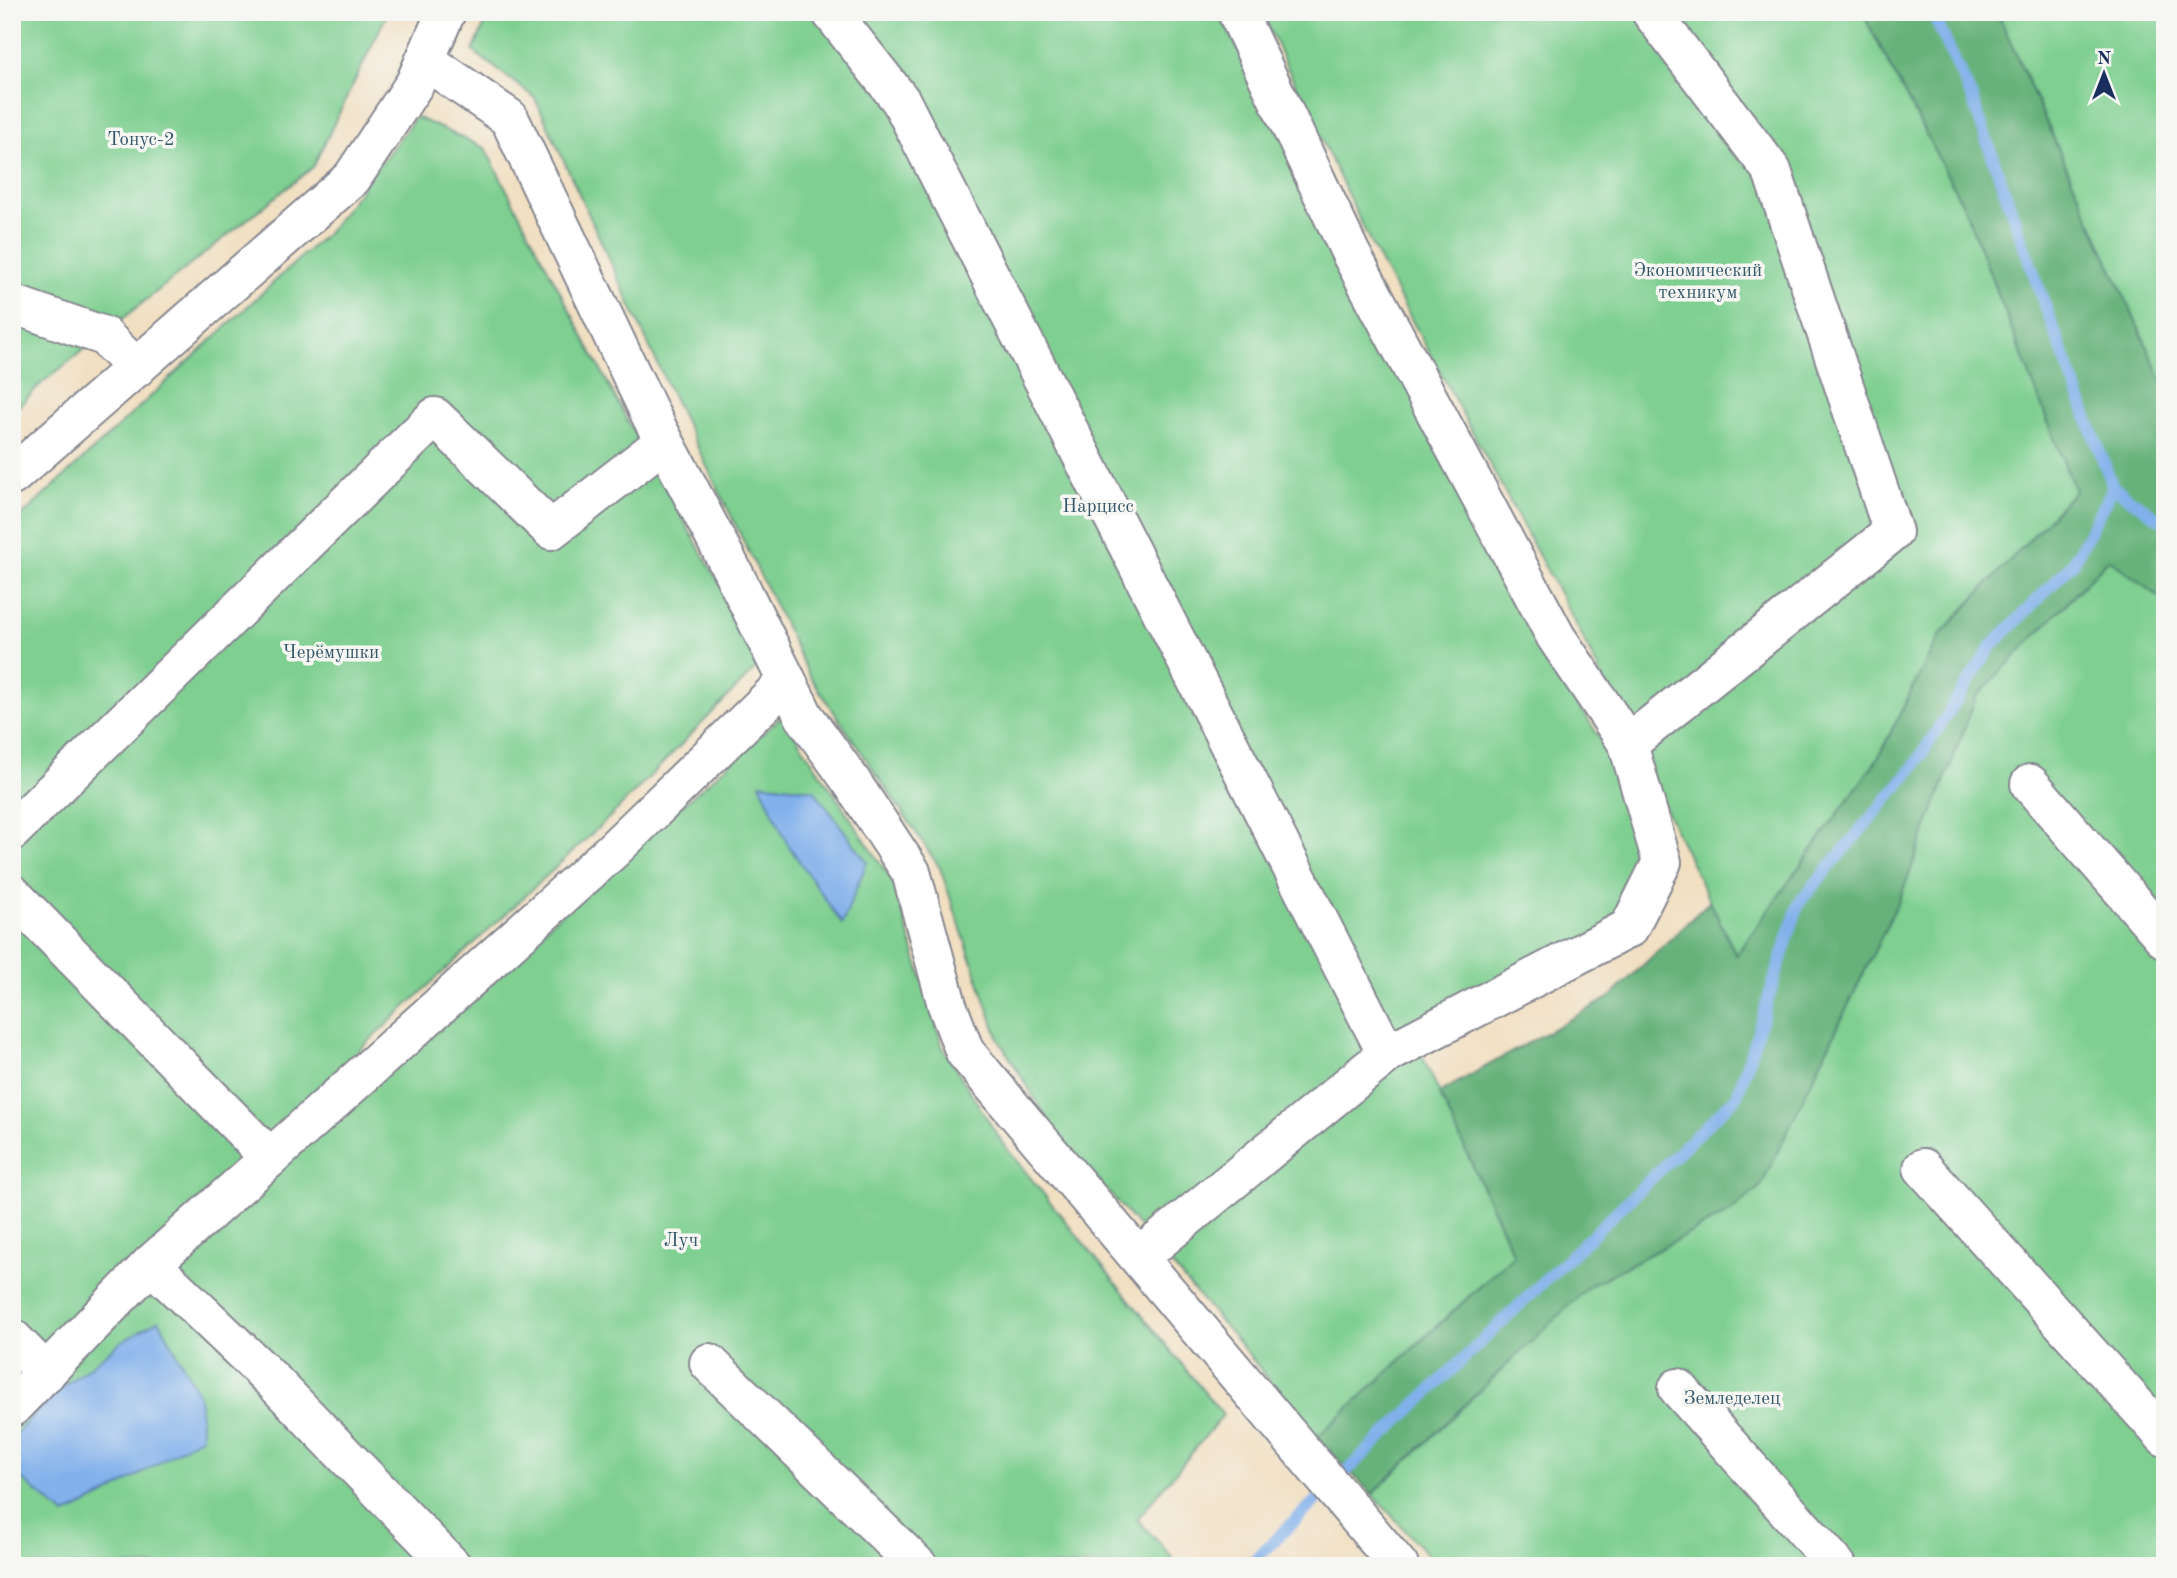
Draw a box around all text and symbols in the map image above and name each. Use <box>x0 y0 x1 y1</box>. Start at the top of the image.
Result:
north arrow <box>2068 38 2138 108</box>
text: N <box>2097 50 2112 69</box>
park label: Тонус-2 <box>107 131 175 150</box>
park label: Экономический техникум <box>1634 262 1762 303</box>
park label: Нарцисс <box>1062 498 1134 517</box>
park label: Черёмушки <box>283 644 379 663</box>
park label: Луч <box>664 1232 698 1251</box>
park label: Земледелец <box>1684 1390 1781 1409</box>

